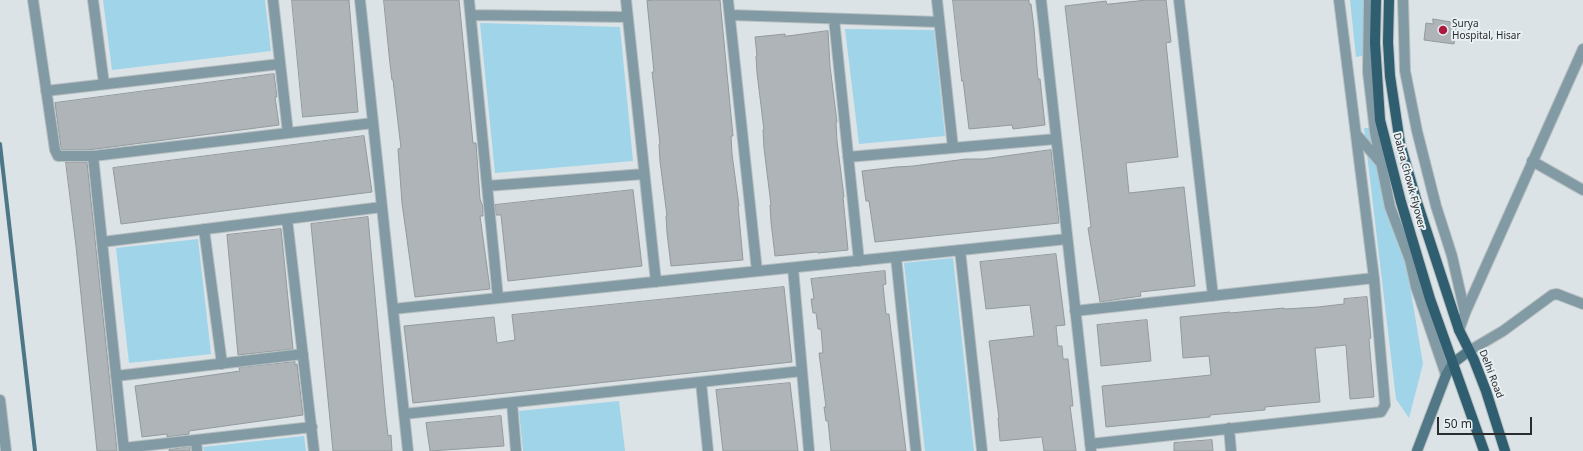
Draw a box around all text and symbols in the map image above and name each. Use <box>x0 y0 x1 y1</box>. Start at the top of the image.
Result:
place label: Surya Hospital, Hisar <box>1452 18 1521 42</box>
marker: Surya Hospital, Hisar <box>1437 24 1449 36</box>
street label: Dabra Chowk Flyover <box>1390 132 1428 230</box>
street label: Delhi Road <box>1476 348 1506 400</box>
scale bar <box>1439 409 1534 435</box>
text: 50 m <box>1444 415 1472 432</box>

